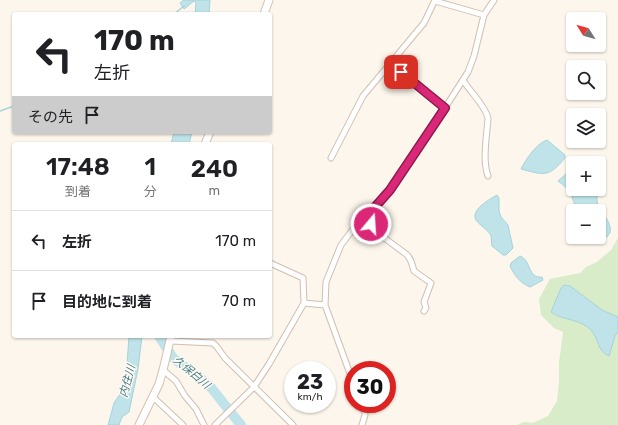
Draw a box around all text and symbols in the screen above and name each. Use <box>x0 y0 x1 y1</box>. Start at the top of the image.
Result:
north arrow <box>566 12 606 52</box>
map controls <box>566 12 606 244</box>
text: 170 m <box>94 24 175 57</box>
icon: left <box>28 28 80 80</box>
pin <box>384 55 418 89</box>
button: search <box>566 60 606 100</box>
icon: arrive <box>390 61 412 83</box>
text: 左折 <box>94 62 130 84</box>
icon: arrive <box>81 104 103 126</box>
text: その先 <box>28 108 73 126</box>
button: layers <box>566 108 606 148</box>
text: 17:48 <box>46 153 110 181</box>
text: 1 <box>145 153 156 181</box>
text: 240 <box>191 155 238 183</box>
button: + <box>566 156 606 196</box>
text: m <box>209 183 220 198</box>
text: 到着 <box>65 184 91 199</box>
text: 分 <box>144 184 157 199</box>
position arrow <box>350 203 392 245</box>
button: − <box>566 204 606 244</box>
icon: left <box>28 230 50 252</box>
text: 170 m <box>215 232 256 250</box>
text: 左折 <box>62 233 92 251</box>
icon: arrive <box>28 290 50 312</box>
text: 70 m <box>222 292 256 310</box>
text: 目的地に到着 <box>62 293 152 311</box>
water label: 久保白川 <box>171 353 213 392</box>
speed limit sign: 30 <box>344 361 396 413</box>
water label: 内住川 <box>117 363 138 399</box>
text: 23 <box>297 370 323 394</box>
text: km/h <box>298 391 322 403</box>

